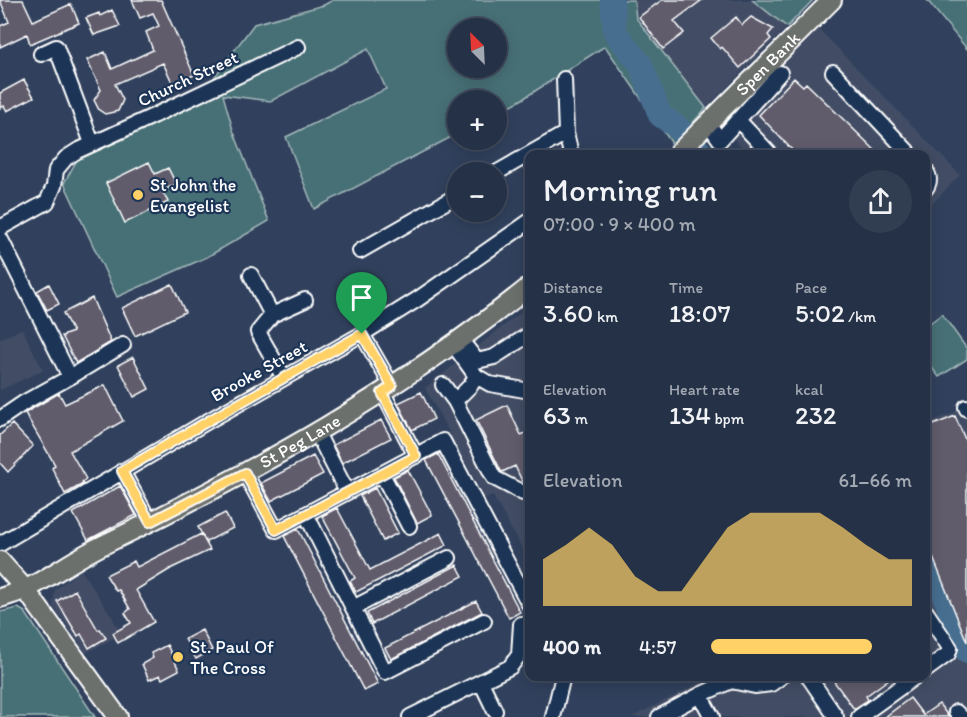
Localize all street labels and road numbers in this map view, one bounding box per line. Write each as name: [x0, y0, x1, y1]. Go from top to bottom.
street label: Spen Bank: [731, 27, 805, 100]
street label: Church Street: [134, 46, 242, 112]
street label: Brooke Street: [207, 335, 311, 407]
street label: St Peg Lane: [256, 409, 345, 473]

